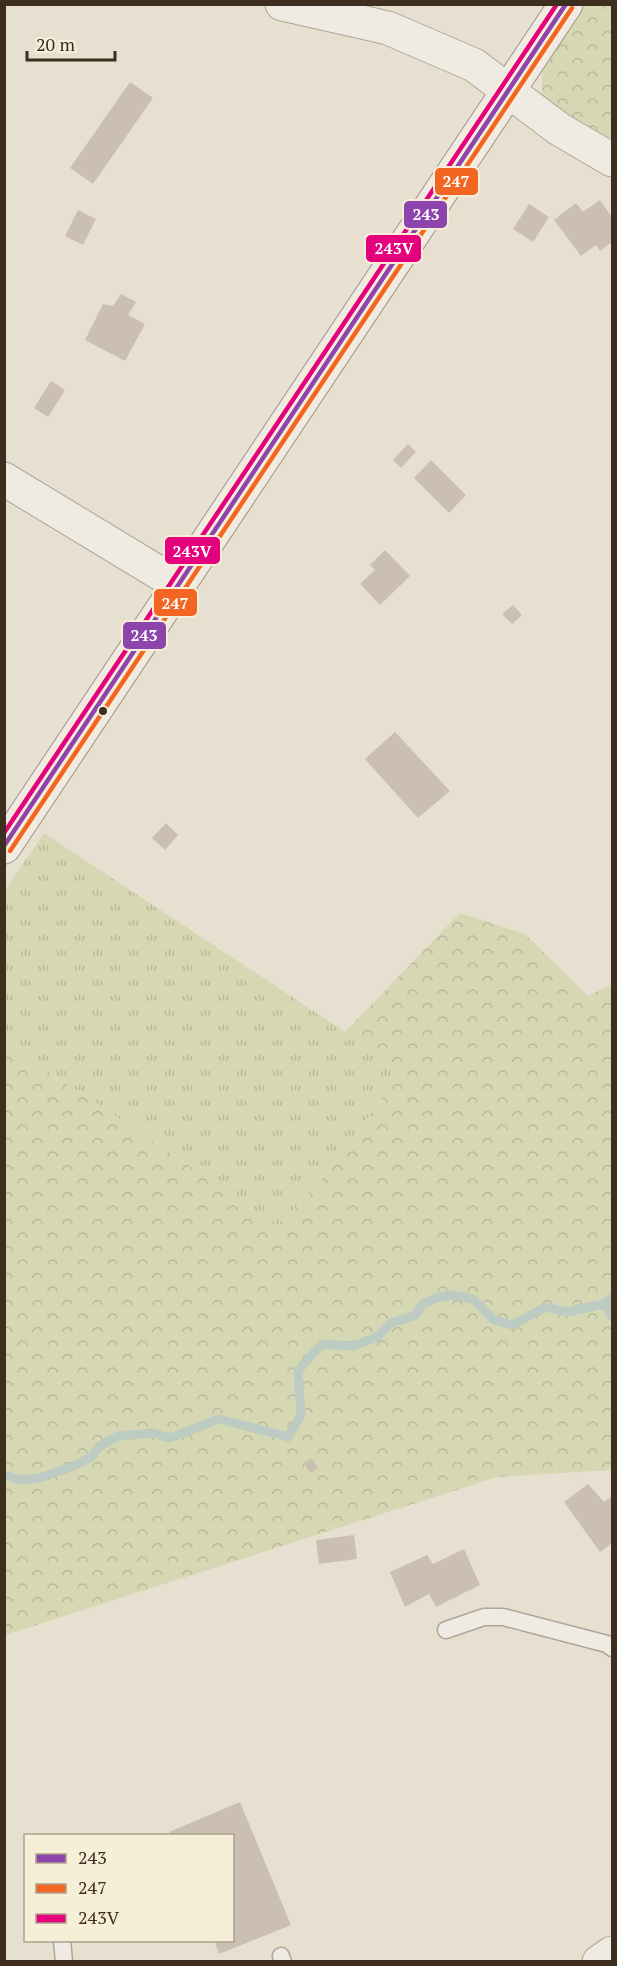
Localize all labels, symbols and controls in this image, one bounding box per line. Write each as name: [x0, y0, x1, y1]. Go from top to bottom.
scale bar: [27, 24, 116, 62]
text: 20 m: [36, 32, 76, 56]
line badge: 247: [434, 167, 479, 196]
text: 247: [442, 170, 470, 192]
line badge: 243: [403, 200, 448, 229]
text: 243: [412, 203, 440, 225]
line badge: 243V: [365, 234, 422, 263]
text: 243V: [375, 237, 414, 259]
line badge: 243V: [164, 536, 221, 565]
text: 243V: [173, 540, 212, 562]
line badge: 247: [153, 588, 198, 617]
text: 247: [161, 592, 189, 614]
line badge: 243: [122, 621, 167, 650]
text: 243: [130, 624, 158, 646]
unlabelled marker: [97, 705, 109, 717]
legend: [24, 1834, 234, 1942]
text: 243: [78, 1845, 107, 1869]
text: 247: [78, 1875, 107, 1899]
text: 243V: [78, 1905, 120, 1929]

